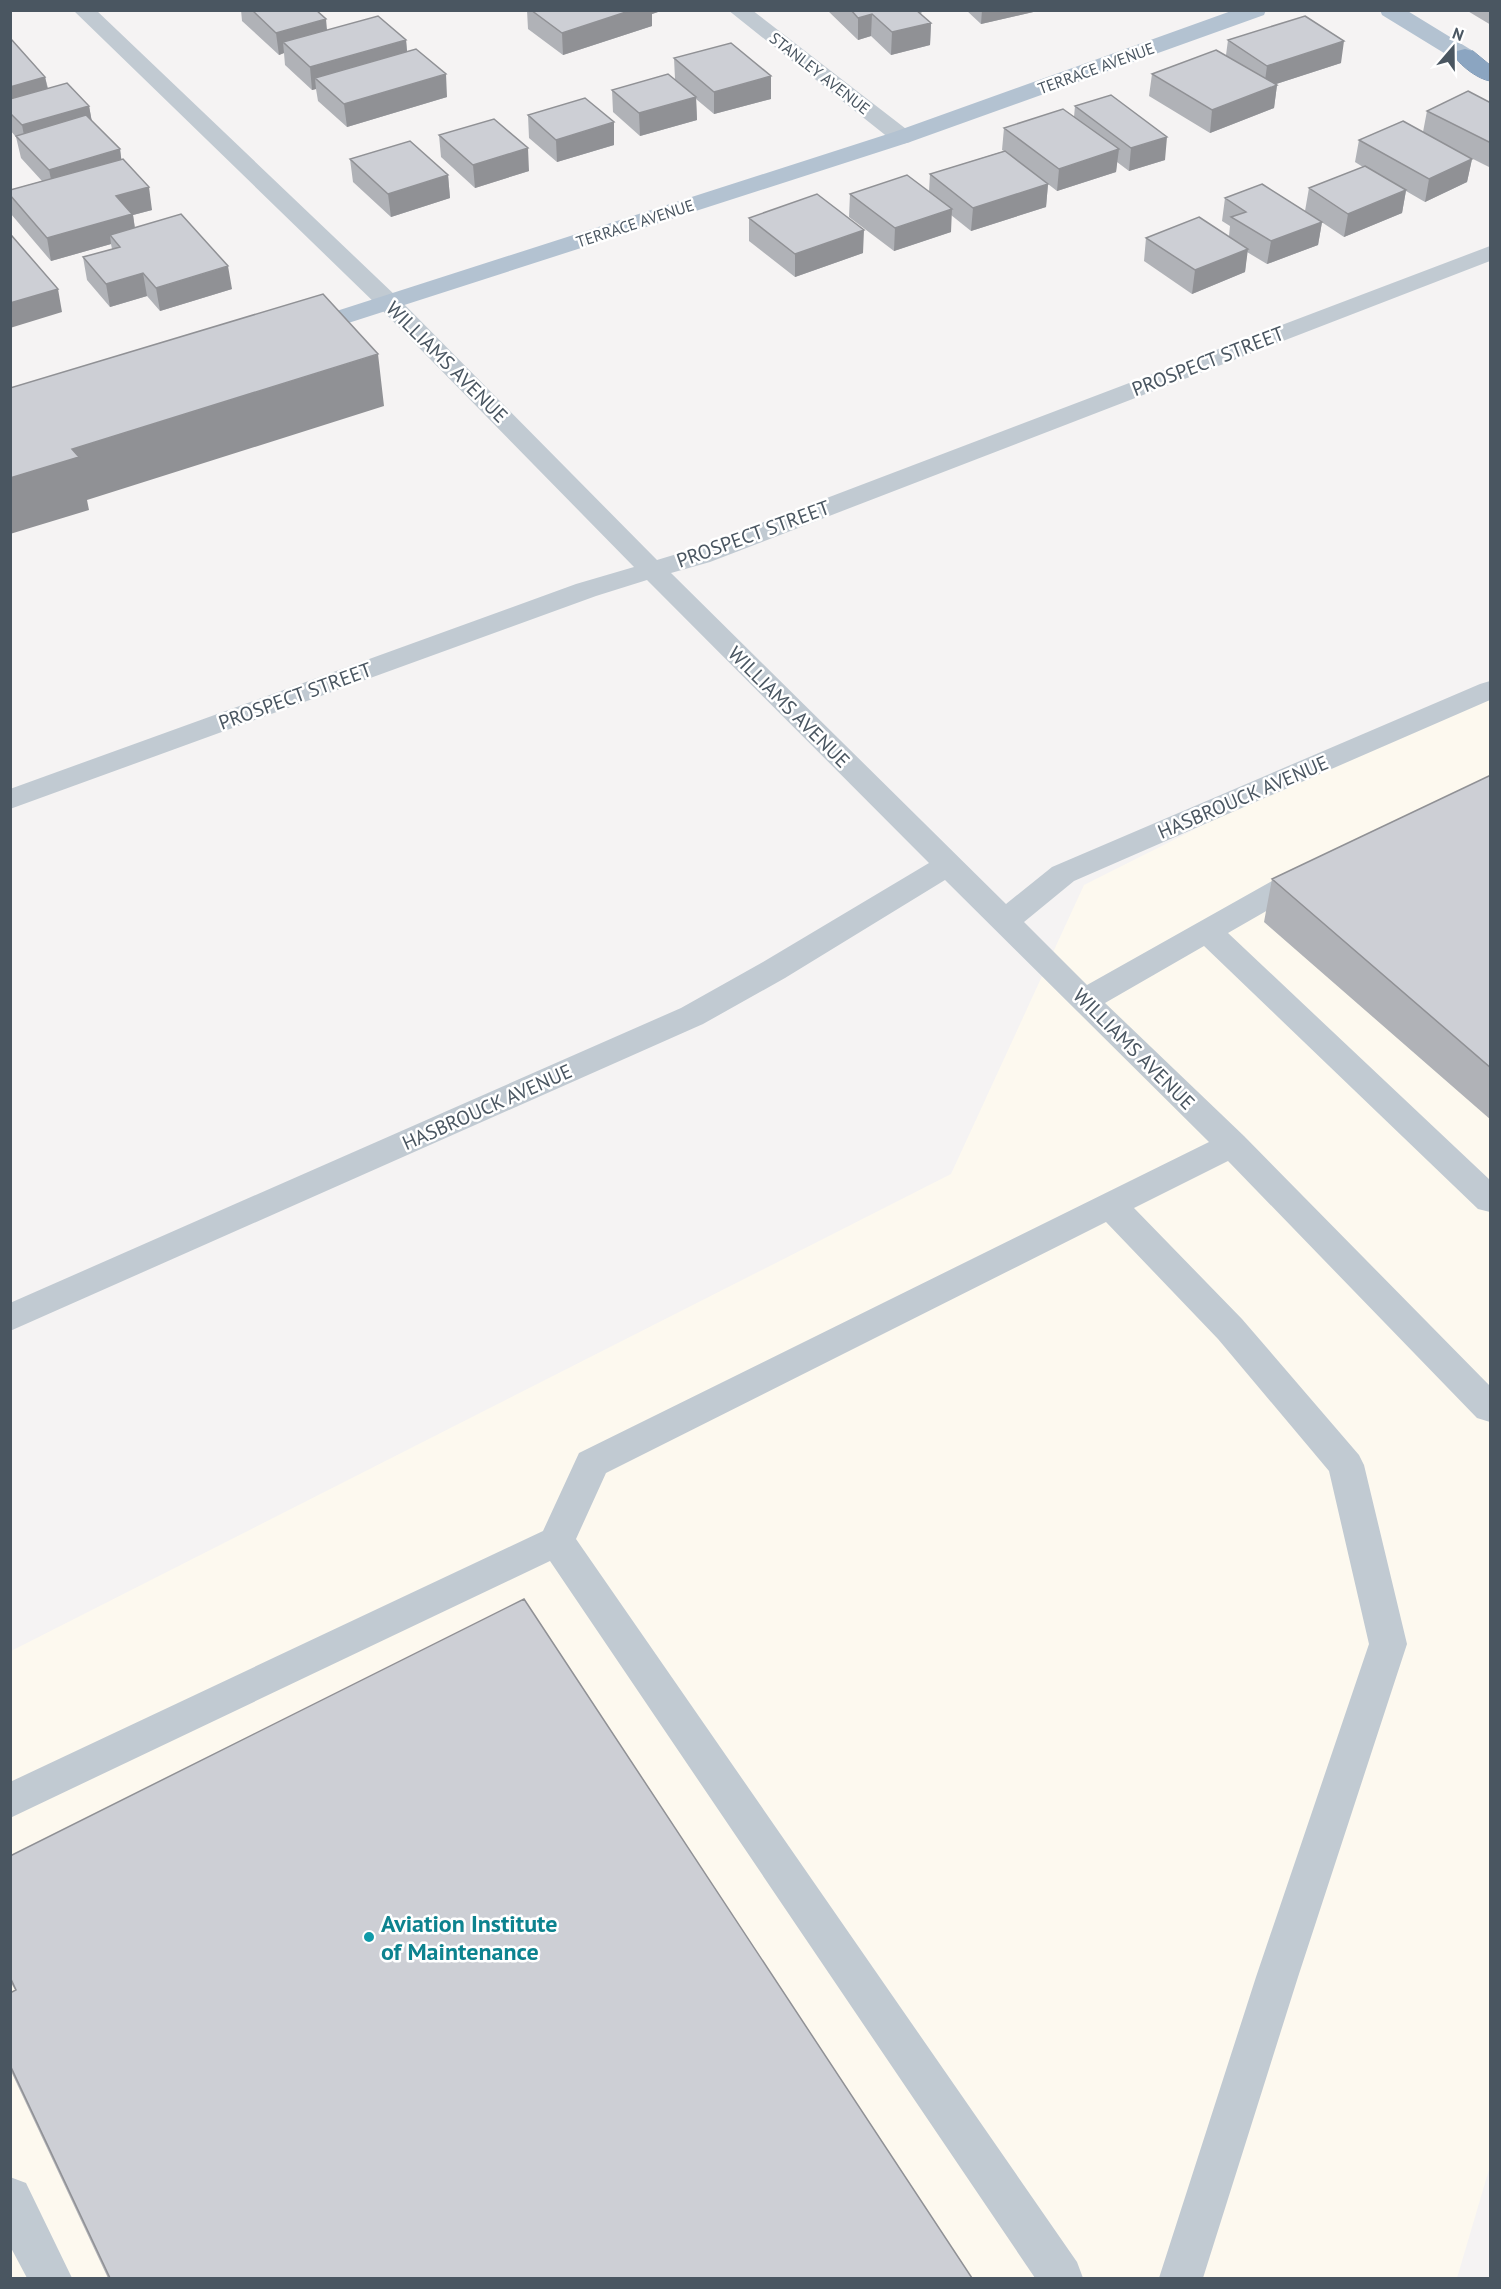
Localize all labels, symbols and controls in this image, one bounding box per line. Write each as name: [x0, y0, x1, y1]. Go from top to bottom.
north arrow: [1423, 18, 1483, 78]
text: N: [1450, 23, 1466, 45]
street label: STANLEY AVENUE: [766, 28, 874, 118]
street label: TERRACE AVENUE: [1035, 38, 1157, 98]
street label: TERRACE AVENUE: [574, 195, 696, 251]
street label: WILLIAMS AVENUE: [381, 296, 513, 428]
street label: PROSPECT STREET: [1128, 320, 1288, 402]
street label: PROSPECT STREET: [673, 494, 833, 574]
street label: WILLIAMS AVENUE: [723, 641, 855, 773]
street label: PROSPECT STREET: [215, 656, 375, 736]
street label: HASBROUCK AVENUE: [1154, 749, 1332, 845]
street label: WILLIAMS AVENUE: [1068, 983, 1200, 1115]
street label: HASBROUCK AVENUE: [398, 1058, 576, 1156]
place label: Aviation Institute of Maintenance: [381, 1908, 558, 1967]
marker: Aviation Institute of Maintenance: [362, 1930, 376, 1944]

